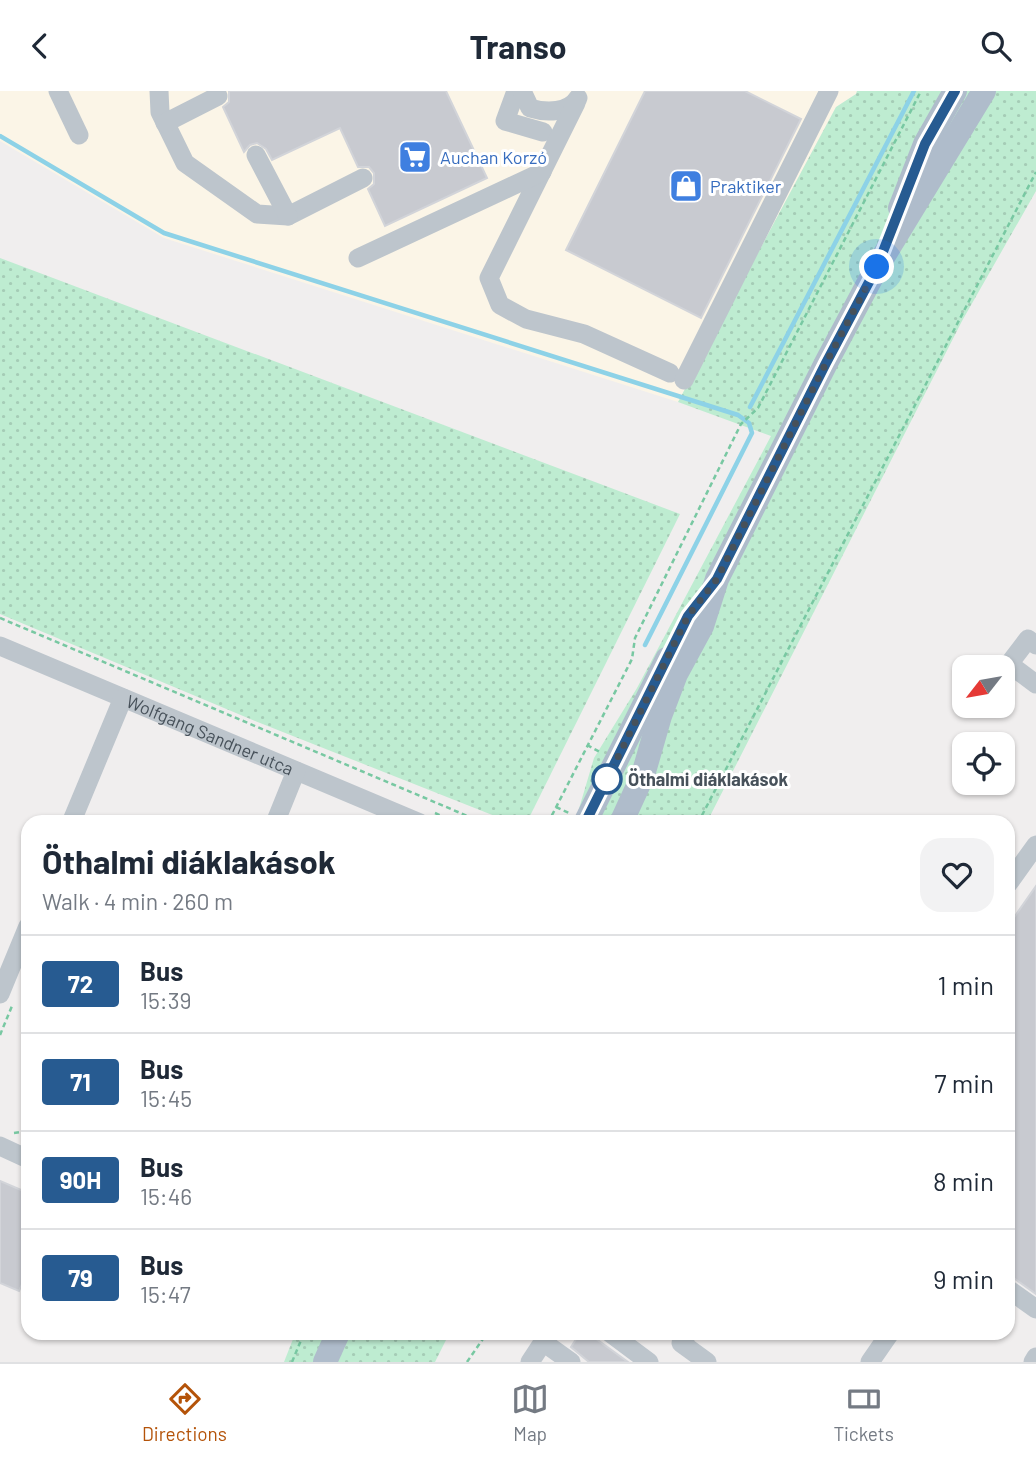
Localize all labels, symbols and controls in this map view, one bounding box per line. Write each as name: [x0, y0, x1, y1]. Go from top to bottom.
icon: back: [21, 27, 59, 65]
text: Transo: [469, 27, 567, 65]
icon: search: [977, 27, 1015, 65]
supermarket icon: Auchan Korzó: [396, 138, 434, 176]
place label: Auchan Korzó: [440, 146, 547, 168]
shop icon: Praktiker: [667, 167, 705, 205]
place label: Praktiker: [710, 175, 782, 197]
your location: [859, 249, 894, 284]
north arrow: [952, 655, 1015, 717]
map controls: [952, 655, 1015, 795]
street label: Wolfgang Sandner utca: [123, 690, 297, 779]
button: locate: [952, 732, 1015, 795]
marker: Öthalmi diáklakások: [592, 764, 622, 794]
place label: Öthalmi diáklakások: [628, 768, 788, 790]
button: heart: [920, 838, 994, 912]
text: Öthalmi diáklakások: [42, 841, 336, 881]
text: Walk · 4 min · 260 m: [42, 887, 233, 915]
text: Bus: [140, 955, 183, 986]
text: 72: [68, 969, 93, 998]
text: 1 min: [938, 969, 994, 1000]
text: 15:39: [140, 986, 192, 1014]
text: Bus: [140, 1053, 183, 1084]
text: 71: [70, 1067, 91, 1096]
text: 7 min: [934, 1067, 994, 1098]
text: 15:45: [140, 1084, 192, 1112]
text: Bus: [140, 1151, 183, 1182]
text: 90H: [60, 1165, 101, 1194]
text: 8 min: [933, 1165, 994, 1196]
text: 15:46: [140, 1182, 192, 1210]
text: Bus: [140, 1249, 183, 1280]
text: 79: [68, 1263, 93, 1292]
text: 9 min: [933, 1263, 994, 1294]
text: 15:47: [140, 1280, 191, 1308]
tab: Directions: [142, 1380, 227, 1445]
tab: Map: [511, 1380, 549, 1445]
tab: Tickets: [833, 1380, 894, 1445]

